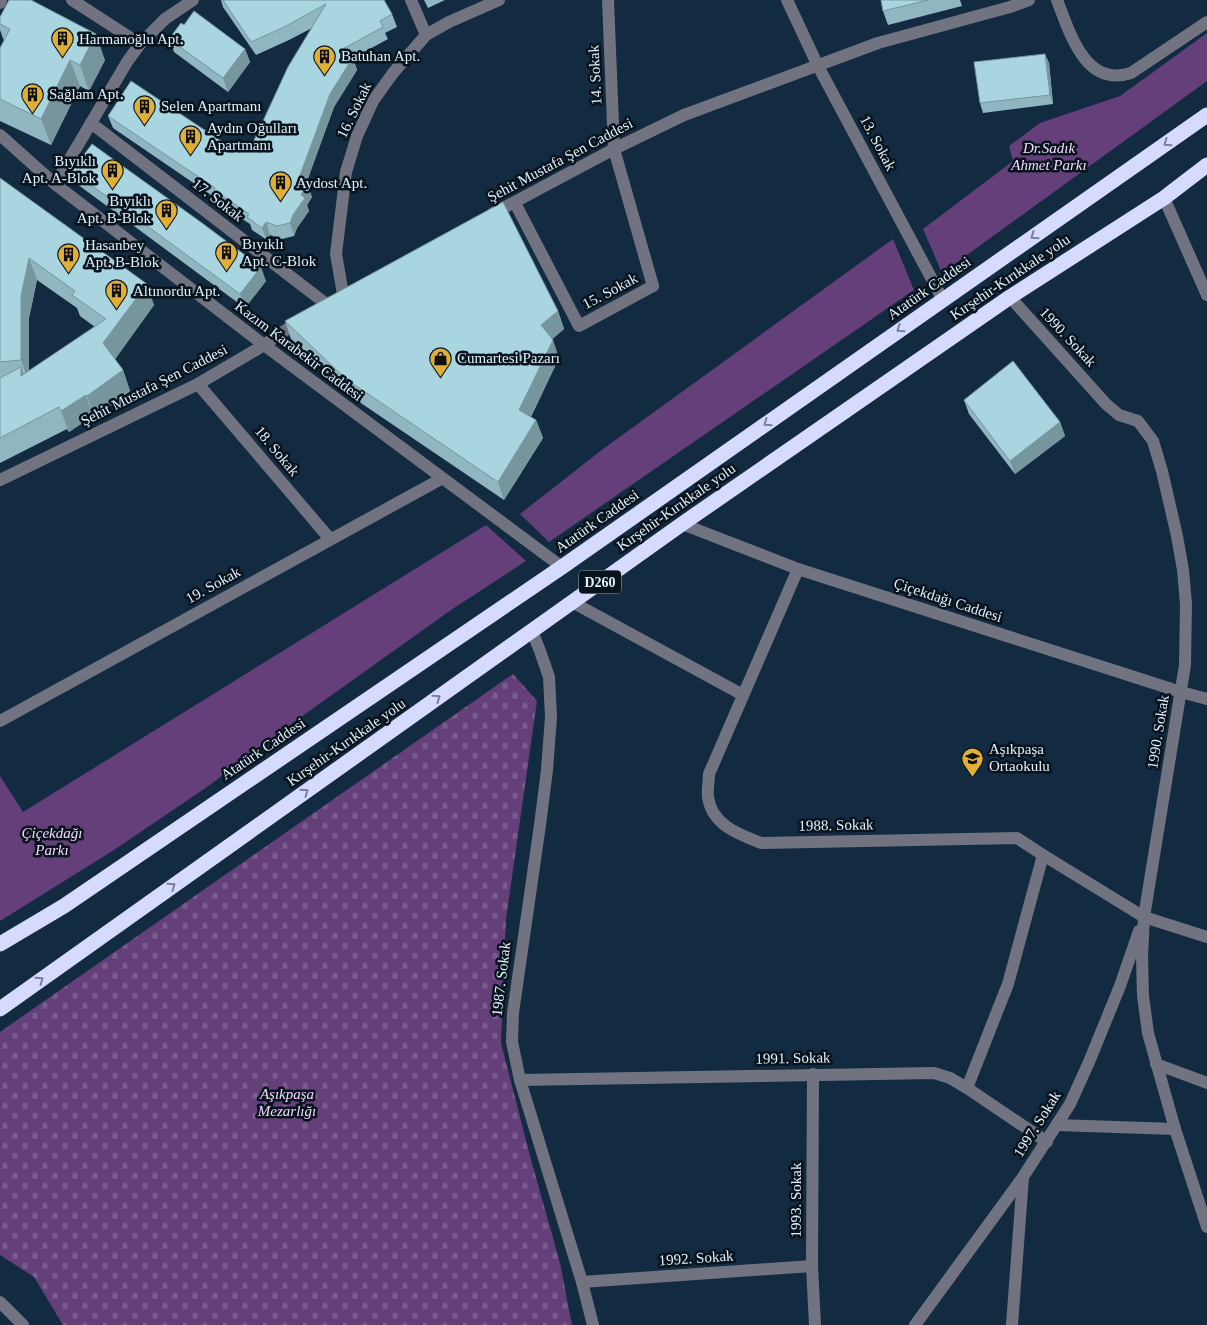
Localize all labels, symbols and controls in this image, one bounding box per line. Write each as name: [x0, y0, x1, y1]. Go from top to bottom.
building icon: Harmanoğlu Apt.: [51, 27, 75, 58]
place label: Harmanoğlu Apt.: [79, 31, 183, 47]
building icon: Batuhan Apt.: [313, 44, 337, 75]
street label: 14. Sokak: [585, 44, 605, 105]
place label: Batuhan Apt.: [341, 48, 420, 64]
street label: 16. Sokak: [334, 79, 375, 140]
building icon: Sağlam Apt.: [21, 82, 45, 113]
place label: Sağlam Apt.: [49, 86, 123, 102]
building icon: Selen Apartmanı: [133, 94, 157, 125]
place label: Selen Apartmanı: [161, 98, 261, 114]
street label: 13. Sokak: [857, 113, 899, 174]
street label: Şehit Mustafa Şen Caddesi: [485, 115, 635, 205]
place label: Aydın Oğulları Apartmanı: [207, 120, 297, 153]
building icon: Aydın Oğulları Apartmanı: [179, 125, 203, 156]
one-way arrow: [1163, 137, 1173, 146]
park label: Dr.Sadık Ahmet Parkı: [1010, 140, 1087, 173]
place label: Bıyıklı Apt. A-Blok: [22, 153, 96, 186]
building icon: Bıyıklı Apt. A-Blok: [100, 158, 124, 189]
building icon: Aydost Apt.: [268, 171, 292, 202]
street label: 17. Sokak: [189, 175, 247, 225]
place label: Aydost Apt.: [296, 175, 367, 191]
place label: Bıyıklı Apt. B-Blok: [77, 193, 151, 226]
building icon: Bıyıklı Apt. B-Blok: [155, 198, 179, 229]
one-way arrow: [1030, 230, 1039, 239]
street label: Kırşehir-Kırıkkale yolu: [947, 231, 1073, 323]
place label: Bıyıklı Apt. C-Blok: [242, 236, 317, 269]
place label: Hasanbey Apt. B-Blok: [85, 237, 160, 270]
building icon: Bıyıklı Apt. C-Blok: [214, 241, 238, 272]
building icon: Hasanbey Apt. B-Blok: [57, 242, 81, 273]
street label: Atatürk Caddesi: [884, 253, 974, 323]
street label: 15. Sokak: [580, 270, 641, 312]
building icon: Altınordu Apt.: [105, 279, 129, 310]
place label: Altınordu Apt.: [133, 283, 221, 299]
street label: Kazım Karabekir Caddesi: [232, 298, 366, 404]
street label: 1990. Sokak: [1037, 304, 1100, 370]
one-way arrow: [897, 323, 906, 332]
street label: Şehit Mustafa Şen Caddesi: [78, 341, 230, 429]
shop icon: Cumartesi Pazarı: [429, 346, 453, 377]
place label: Cumartesi Pazarı: [457, 350, 560, 366]
one-way arrow: [764, 417, 773, 426]
street label: 18. Sokak: [252, 423, 303, 480]
street label: Kırşehir-Kırıkkale yolu: [614, 460, 739, 554]
street label: Atatürk Caddesi: [552, 486, 642, 556]
street label: 19. Sokak: [183, 563, 244, 607]
road number: D260: [579, 570, 621, 594]
street label: Çiçekdağı Caddesi: [892, 575, 1004, 625]
street label: 1990. Sokak: [1144, 693, 1172, 770]
street label: Kırşehir-Kırıkkale yolu: [284, 695, 409, 789]
one-way arrow: [431, 695, 441, 704]
street label: Atatürk Caddesi: [218, 715, 308, 783]
place label: Aşıkpaşa Ortaokulu: [989, 741, 1050, 774]
school or university icon: Aşıkpaşa Ortaokulu: [961, 746, 985, 777]
one-way arrow: [299, 789, 309, 798]
street label: 1988. Sokak: [798, 816, 874, 834]
park label: Çiçekdağı Parkı: [22, 825, 82, 858]
one-way arrow: [166, 883, 176, 892]
street label: 1987. Sokak: [488, 940, 514, 1017]
one-way arrow: [34, 978, 43, 986]
street label: 1991. Sokak: [755, 1049, 831, 1067]
park label: Aşıkpaşa Mezarlığı: [257, 1086, 316, 1119]
street label: 1997. Sokak: [1010, 1088, 1064, 1160]
street label: 1993. Sokak: [788, 1162, 804, 1238]
street label: 1992. Sokak: [658, 1247, 734, 1269]

